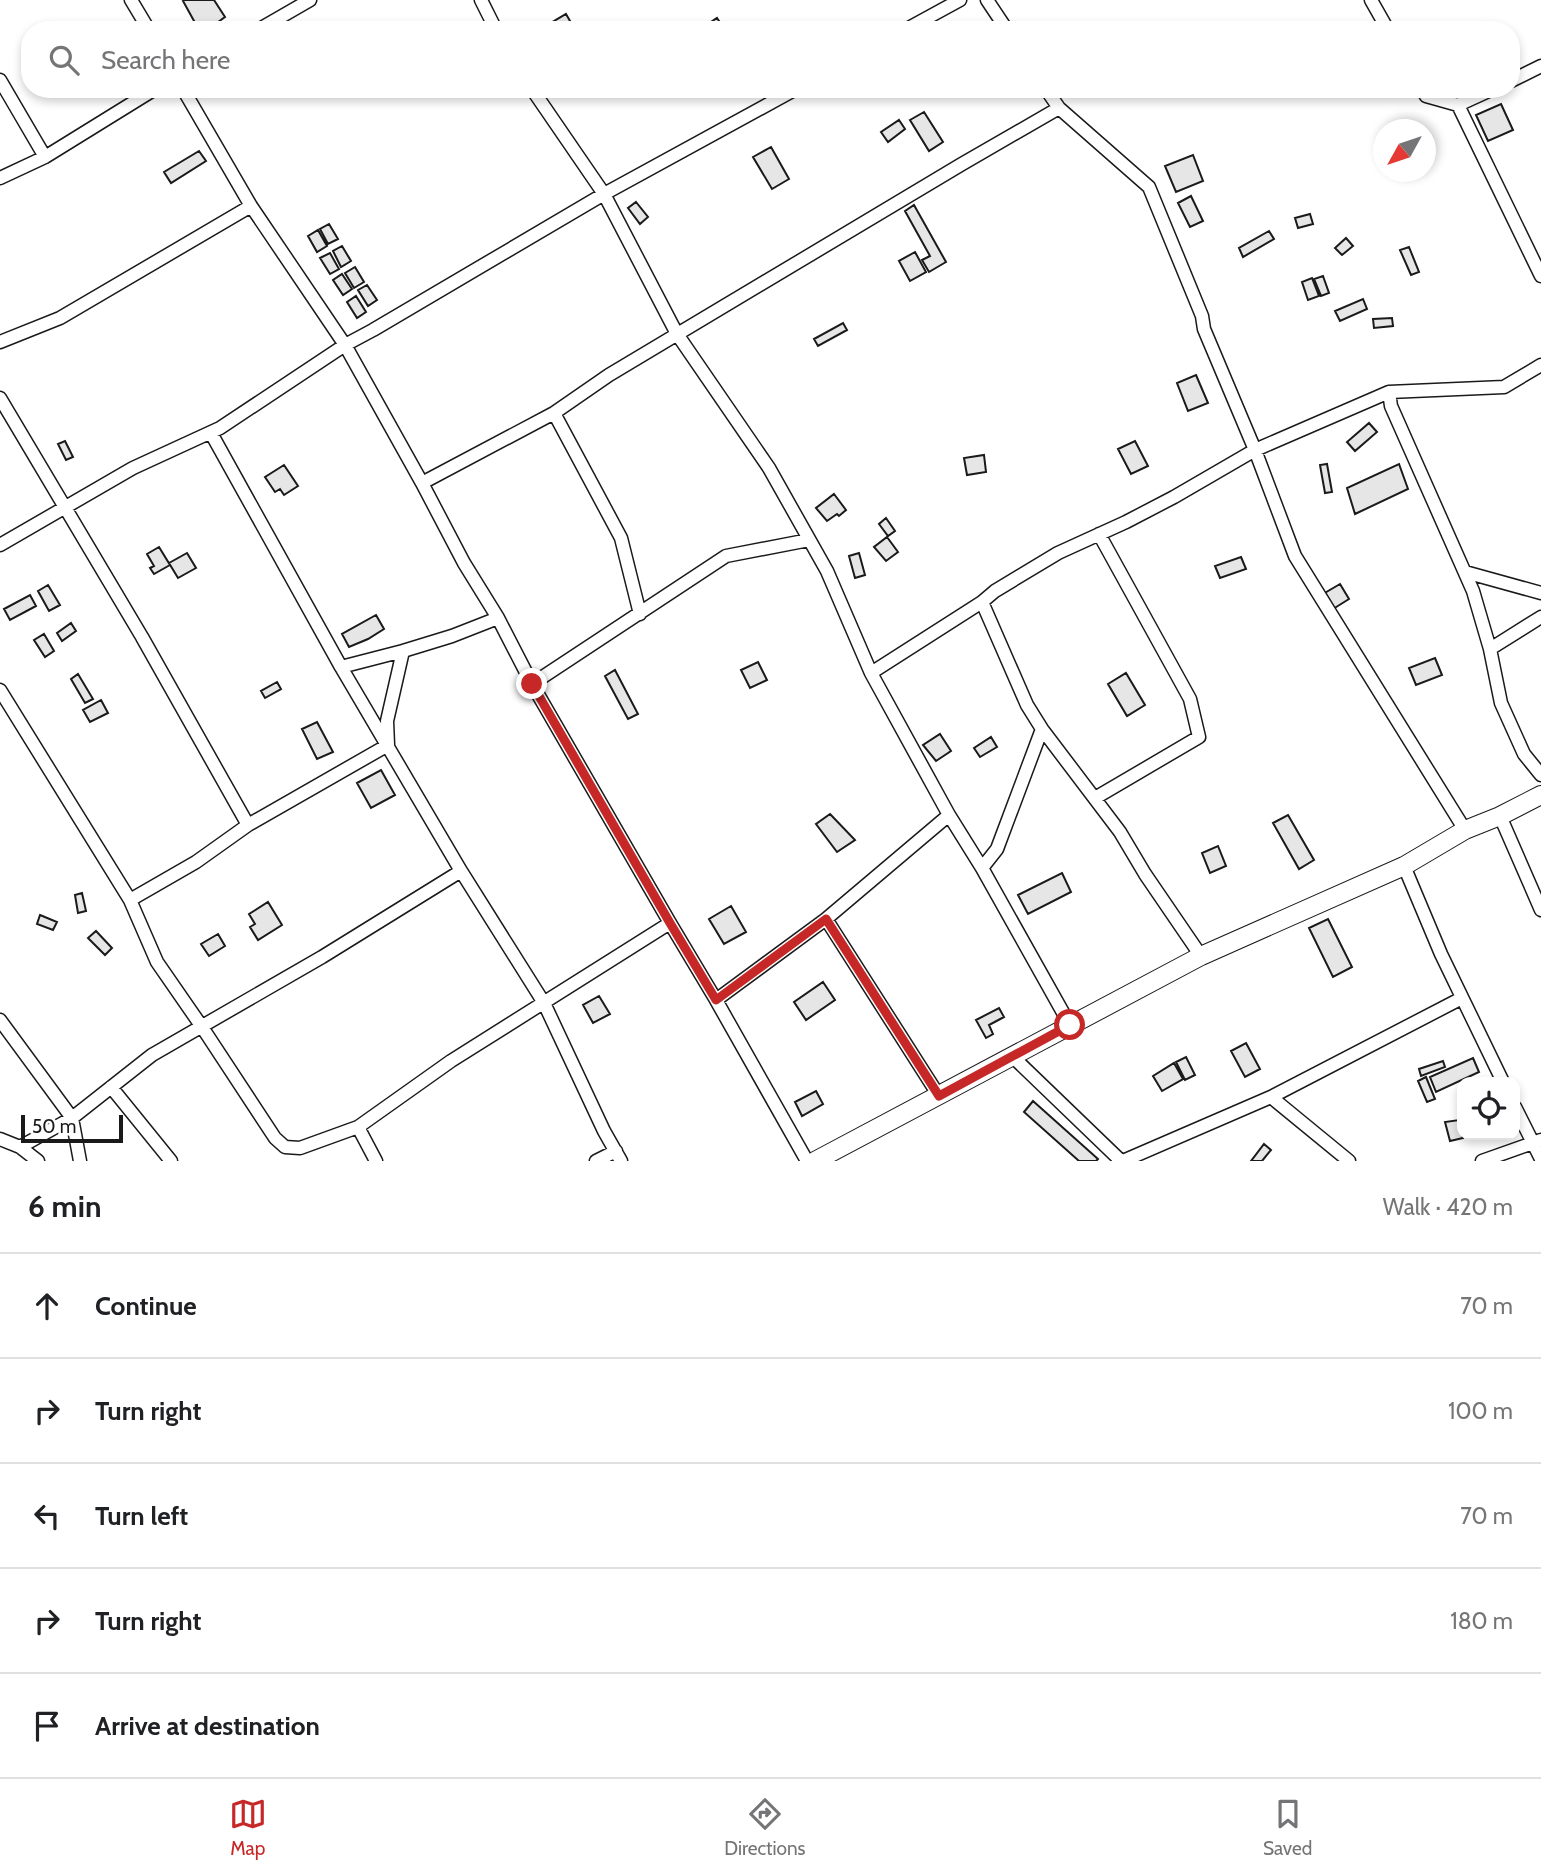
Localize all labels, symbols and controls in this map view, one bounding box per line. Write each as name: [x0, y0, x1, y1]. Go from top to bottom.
search box: [21, 21, 1520, 98]
icon: search: [45, 41, 83, 79]
text: Search here: [101, 44, 230, 76]
north arrow: [1373, 119, 1436, 182]
route end: [516, 668, 547, 699]
route start: [1054, 1009, 1085, 1040]
map controls: [1457, 1077, 1520, 1140]
button: locate: [1457, 1077, 1520, 1140]
scale bar: [21, 1112, 122, 1144]
text: 50 m: [32, 1115, 76, 1138]
text: 6 min: [28, 1188, 101, 1225]
text: Walk · 420 m: [1383, 1193, 1513, 1221]
icon: ahead: [28, 1287, 66, 1325]
text: Continue: [95, 1290, 197, 1322]
text: 70 m: [1460, 1292, 1513, 1320]
icon: right: [28, 1392, 66, 1430]
text: Turn right: [95, 1395, 201, 1427]
text: 100 m: [1448, 1397, 1513, 1425]
icon: left: [28, 1497, 66, 1535]
text: Turn left: [95, 1500, 188, 1532]
text: 70 m: [1460, 1502, 1513, 1530]
icon: right: [28, 1602, 66, 1640]
text: Turn right: [95, 1605, 201, 1637]
text: 180 m: [1450, 1607, 1513, 1635]
icon: arrive: [28, 1707, 66, 1745]
text: Arrive at destination: [95, 1710, 320, 1742]
tab: Map: [229, 1795, 267, 1860]
tab: Directions: [724, 1795, 805, 1860]
tab: Saved: [1263, 1795, 1312, 1860]

